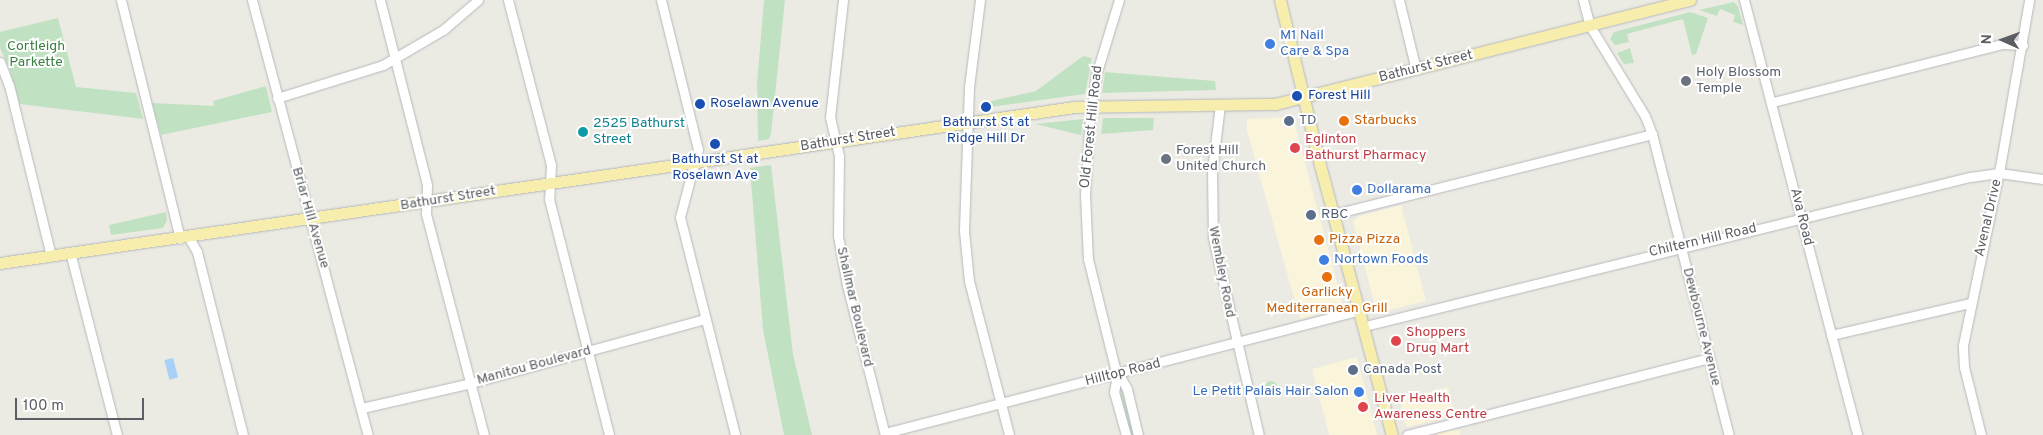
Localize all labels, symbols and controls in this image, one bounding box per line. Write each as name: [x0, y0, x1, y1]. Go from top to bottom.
north arrow: [1978, 15, 2028, 65]
place label: M1 Nail Care & Spa: [1280, 28, 1349, 60]
text: N: [1979, 34, 1996, 45]
marker: M1 Nail Care & Spa: [1264, 38, 1276, 50]
park label: Cortleigh Parkette: [7, 39, 65, 72]
street label: Bathurst Street: [1377, 47, 1475, 87]
street label: Old Forest Hill Road: [1077, 65, 1107, 189]
place label: Holy Blossom Temple: [1696, 65, 1781, 98]
marker: Holy Blossom Temple: [1680, 75, 1692, 87]
place label: Forest Hill: [1308, 88, 1371, 104]
marker: Forest Hill: [1290, 89, 1304, 103]
place label: Roselawn Avenue: [710, 96, 819, 112]
marker: Roselawn Avenue: [694, 98, 706, 110]
marker: Bathurst St at Ridge Hill Dr: [980, 101, 992, 113]
place label: TD: [1299, 113, 1317, 129]
place label: Starbucks: [1354, 113, 1417, 129]
place label: Bathurst St at Ridge Hill Dr: [943, 115, 1029, 148]
marker: TD: [1283, 115, 1295, 127]
marker: Starbucks: [1338, 115, 1350, 127]
place label: 2525 Bathurst Street: [593, 116, 685, 148]
street label: Bathurst Street: [799, 124, 897, 156]
marker: 2525 Bathurst Street: [577, 126, 589, 138]
place label: Eglinton Bathurst Pharmacy: [1305, 132, 1426, 164]
marker: Bathurst St at Roselawn Ave: [709, 138, 721, 150]
marker: Eglinton Bathurst Pharmacy: [1289, 142, 1301, 154]
place label: Forest Hill United Church: [1176, 143, 1266, 176]
place label: Bathurst St at Roselawn Ave: [672, 152, 758, 184]
marker: Forest Hill United Church: [1160, 153, 1172, 165]
street label: Briar Hill Avenue: [287, 165, 333, 271]
street label: Avenal Drive: [1972, 178, 2006, 258]
place label: Dollarama: [1367, 182, 1431, 198]
street label: Bathurst Street: [399, 183, 497, 215]
marker: Dollarama: [1351, 184, 1363, 196]
street label: Ava Road: [1786, 186, 1816, 248]
place label: RBC: [1321, 207, 1348, 223]
marker: RBC: [1305, 209, 1317, 221]
street label: Chiltern Hill Road: [1648, 220, 1758, 262]
street label: Wembley Road: [1204, 225, 1238, 319]
place label: Pizza Pizza: [1329, 232, 1400, 248]
marker: Pizza Pizza: [1313, 234, 1325, 246]
street label: Shallmar Boulevard: [832, 245, 876, 369]
place label: Nortown Foods: [1334, 252, 1429, 268]
marker: Nortown Foods: [1318, 254, 1330, 266]
street label: Dewbourne Avenue: [1678, 266, 1724, 388]
marker: Garlicky Mediterranean Grill: [1321, 271, 1333, 283]
place label: Garlicky Mediterranean Grill: [1266, 285, 1388, 318]
place label: Shoppers Drug Mart: [1406, 325, 1469, 358]
marker: Shoppers Drug Mart: [1390, 335, 1402, 347]
street label: Manitou Boulevard: [475, 343, 593, 389]
street label: Hilltop Road: [1084, 356, 1162, 390]
place label: Canada Post: [1363, 362, 1442, 378]
marker: Canada Post: [1347, 364, 1359, 376]
place label: Le Petit Palais Hair Salon: [1193, 384, 1349, 400]
marker: Le Petit Palais Hair Salon: [1353, 386, 1365, 398]
scale bar: [18, 388, 146, 420]
place label: Liver Health Awareness Centre: [1374, 391, 1487, 424]
text: 100 m: [23, 397, 64, 416]
marker: Liver Health Awareness Centre: [1356, 400, 1370, 414]

